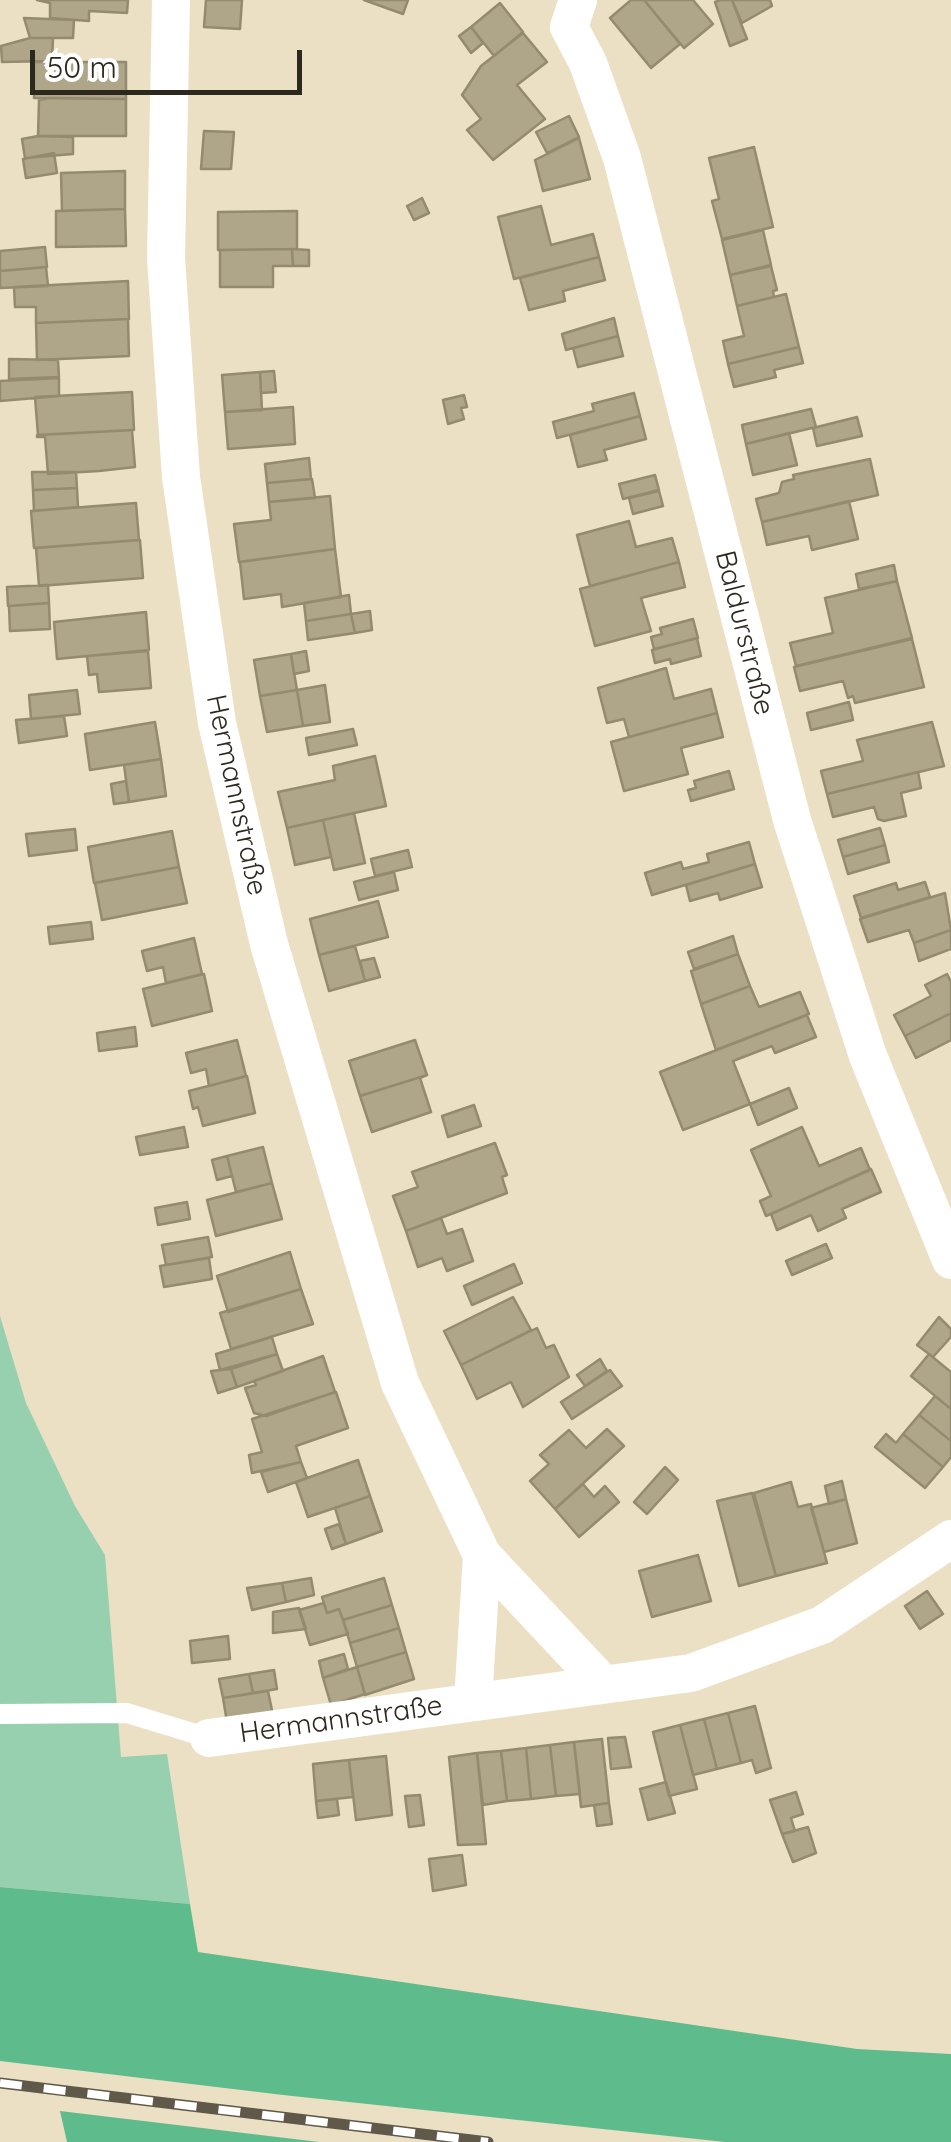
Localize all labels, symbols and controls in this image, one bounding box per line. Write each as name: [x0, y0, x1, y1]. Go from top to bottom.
scale bar: [35, 30, 308, 92]
text: 50 m: [47, 48, 117, 86]
street label: Baldurstraße: [707, 547, 781, 719]
street label: Hermannstraße: [198, 692, 274, 898]
street label: Hermannstraße: [237, 1689, 445, 1751]

